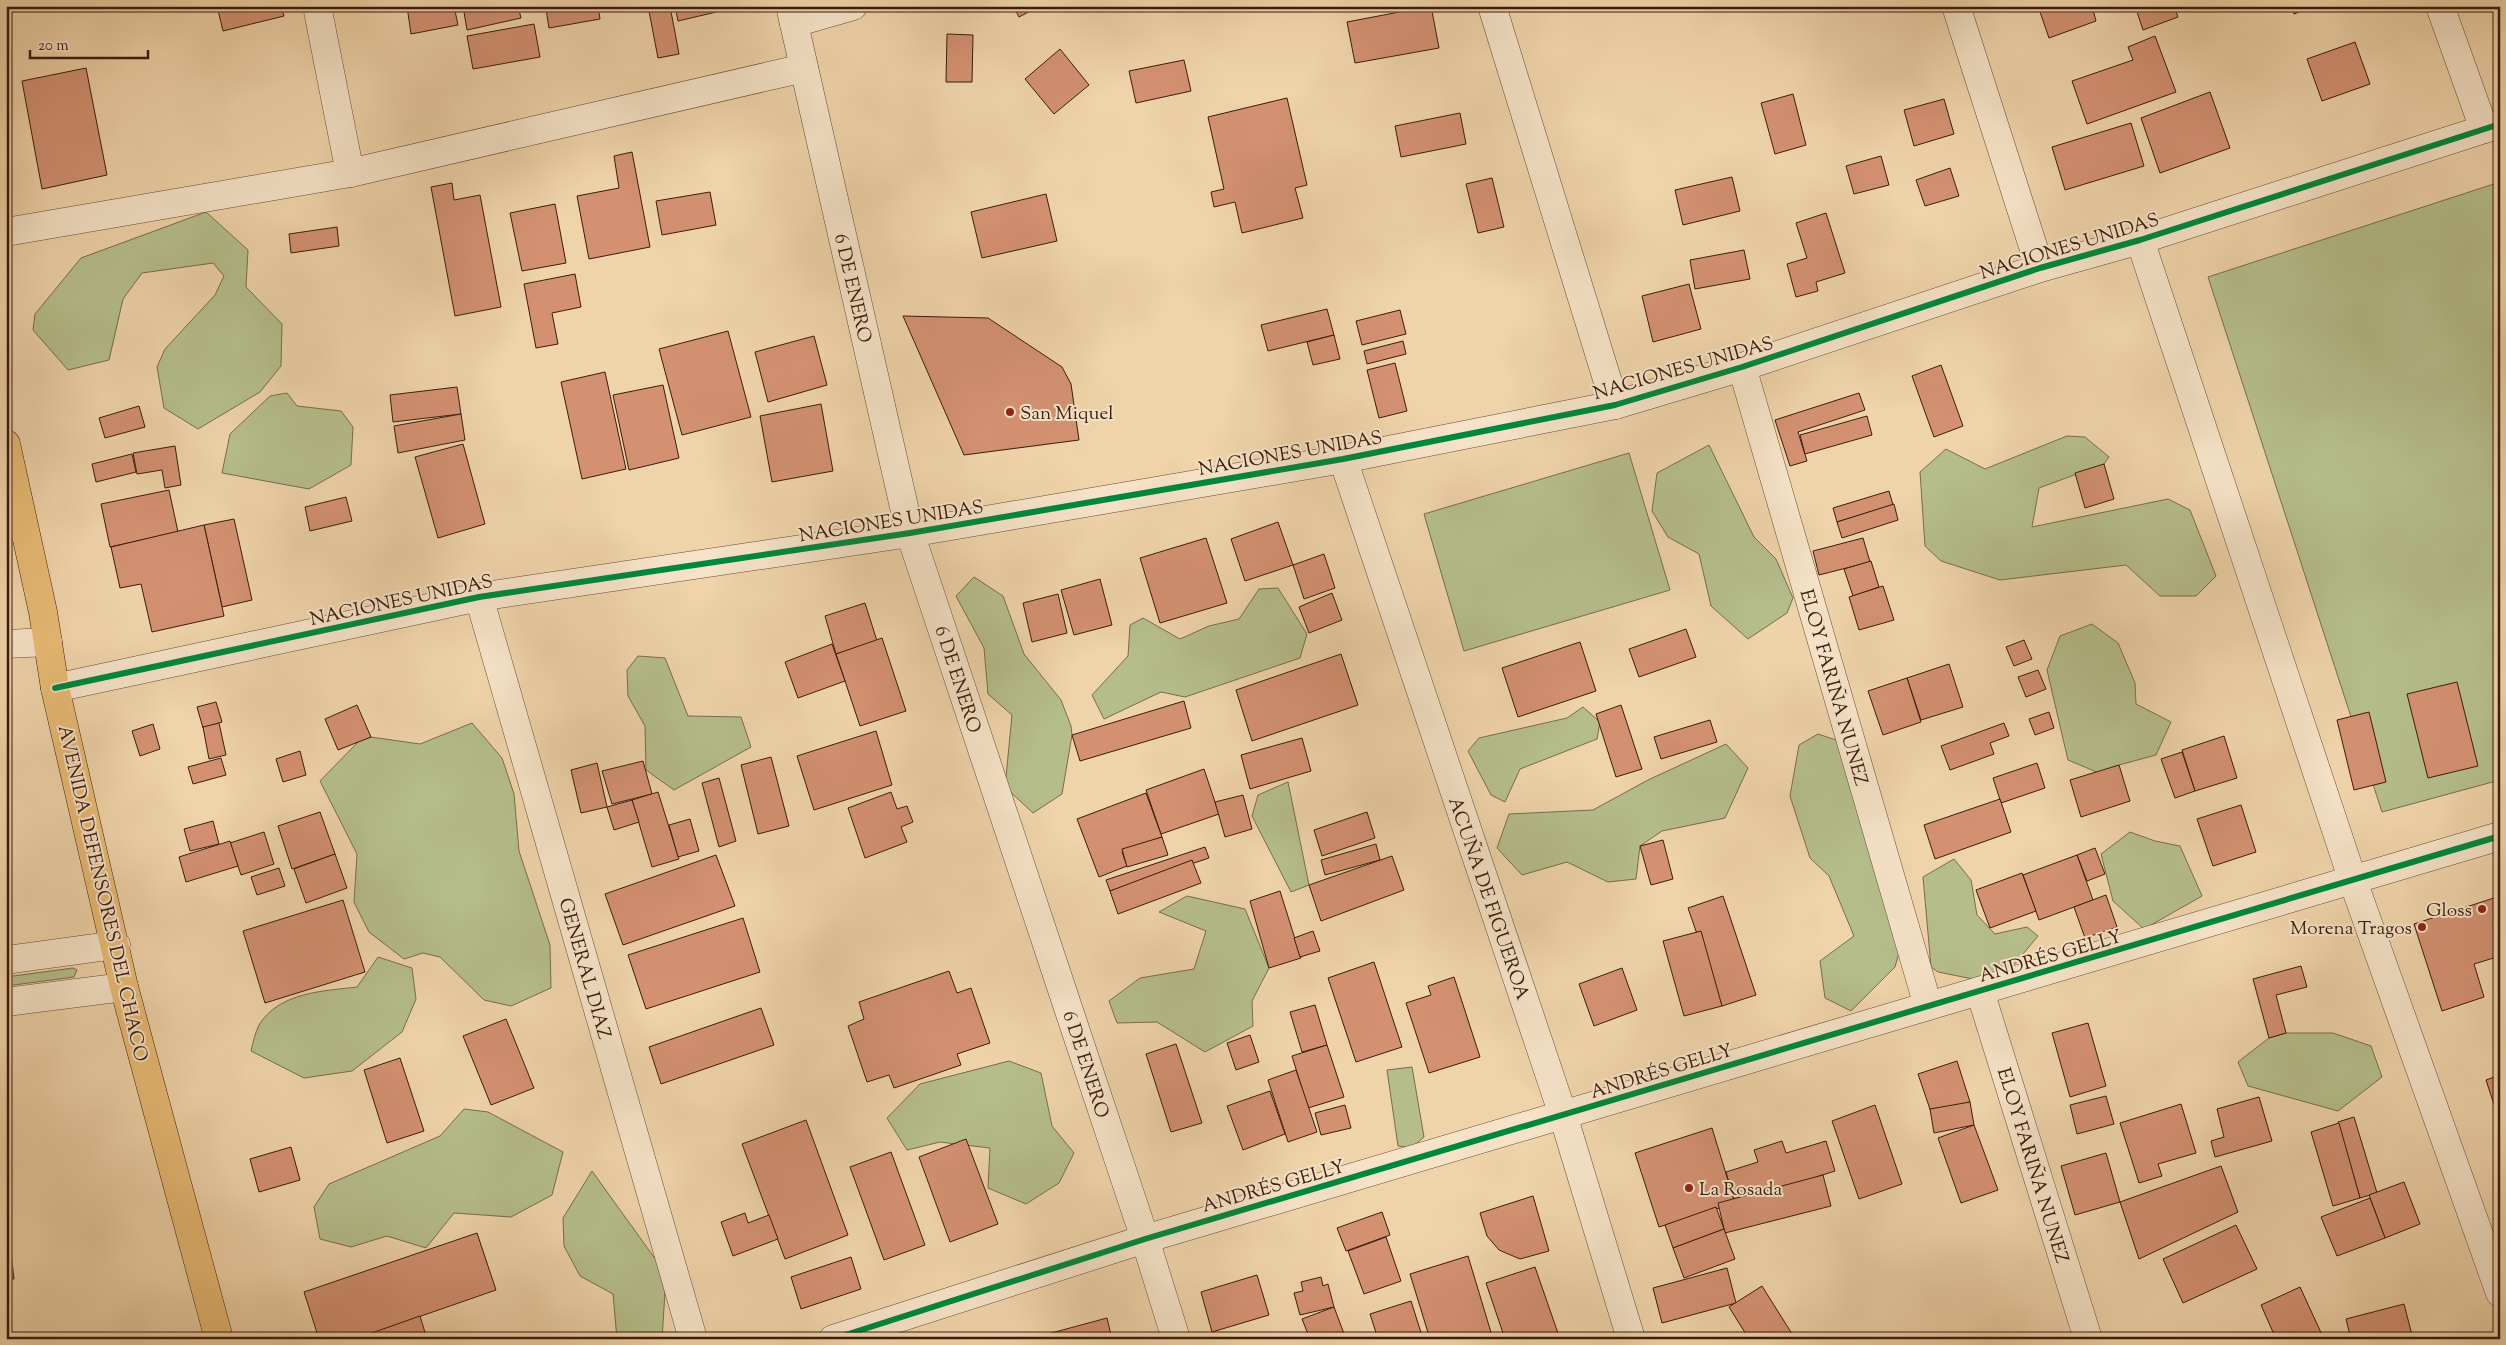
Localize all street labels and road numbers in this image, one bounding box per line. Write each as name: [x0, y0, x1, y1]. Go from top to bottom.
street label: NACIONES UNIDAS: [1977, 207, 2163, 288]
street label: 6 DE ENERO: [826, 231, 877, 346]
street label: NACIONES UNIDAS: [1590, 331, 1777, 408]
street label: NACIONES UNIDAS: [1196, 425, 1385, 484]
street label: NACIONES UNIDAS: [797, 495, 986, 550]
street label: NACIONES UNIDAS: [308, 569, 495, 634]
street label: ELOY FARIÑA NUNEZ: [1792, 586, 1874, 789]
street label: 6 DE ENERO: [927, 623, 987, 737]
street label: AVENIDA DEFENSORES DEL CHACO: [50, 723, 153, 1065]
street label: ACUÑA DE FIGUEROA: [1440, 794, 1535, 1005]
street label: GENERAL DIAZ: [551, 895, 617, 1043]
street label: ANDRÉS GELLY: [1976, 924, 2126, 991]
street label: 6 DE ENERO: [1055, 1008, 1115, 1122]
street label: ANDRÉS GELLY: [1587, 1038, 1737, 1107]
street label: ELOY FARIÑA NUNEZ: [1989, 1065, 2074, 1267]
street label: ANDRÉS GELLY: [1199, 1154, 1349, 1221]

